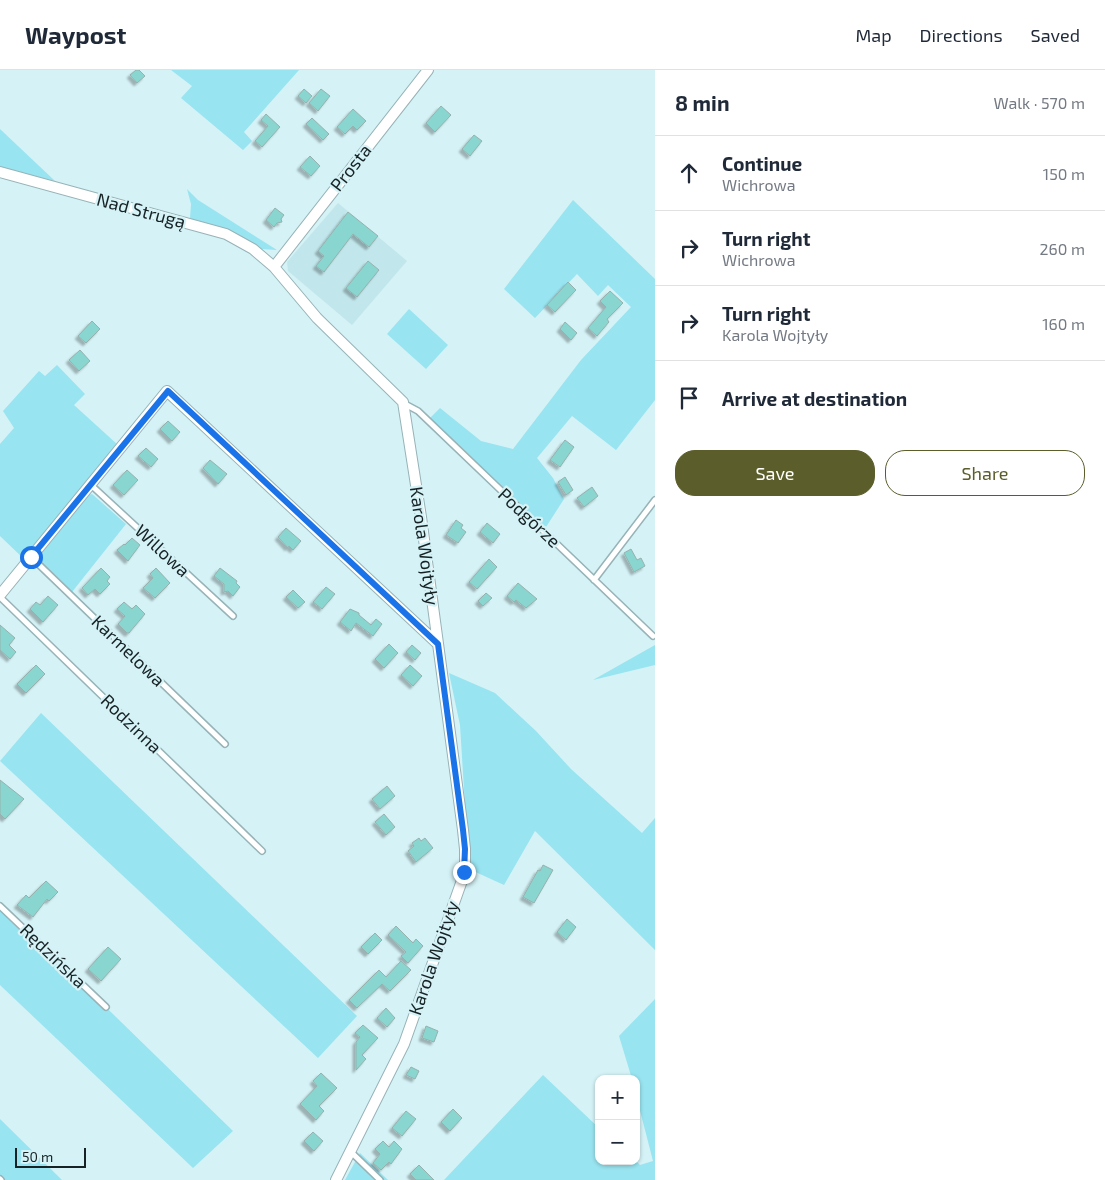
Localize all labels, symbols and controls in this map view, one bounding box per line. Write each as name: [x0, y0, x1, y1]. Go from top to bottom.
text: Waypost: [25, 20, 126, 49]
text: Map: [855, 24, 892, 46]
text: Directions: [920, 24, 1003, 46]
text: Saved: [1031, 24, 1080, 46]
text: 8 min: [675, 90, 730, 115]
text: Walk · 570 m: [994, 93, 1085, 112]
street label: Prosta: [325, 139, 375, 195]
text: Continue: [722, 152, 802, 175]
icon: ahead: [675, 159, 703, 187]
text: 150 m: [1043, 164, 1085, 183]
text: Wichrowa: [722, 175, 795, 194]
street label: Nad Strugą: [94, 188, 188, 232]
text: Turn right: [722, 227, 810, 250]
icon: right: [675, 234, 703, 262]
text: 260 m: [1040, 239, 1085, 258]
text: Wichrowa: [722, 250, 795, 269]
text: Turn right: [722, 302, 810, 325]
icon: right: [675, 309, 703, 337]
text: 160 m: [1042, 314, 1085, 333]
text: Karola Wojtyły: [722, 325, 828, 344]
icon: arrive: [675, 384, 703, 412]
text: Arrive at destination: [722, 387, 907, 410]
button: Save: [675, 450, 875, 496]
button: Share: [885, 450, 1085, 496]
street label: Podgórze: [494, 483, 565, 552]
street label: Karola Wojtyły: [406, 485, 444, 607]
street label: Willowa: [131, 519, 195, 581]
route start: [20, 546, 43, 569]
street label: Karmelowa: [87, 610, 170, 691]
street label: Rodzinna: [97, 689, 167, 758]
route end: [453, 861, 476, 884]
street label: Karola Wojtyły: [403, 897, 463, 1018]
street label: Rędzińska: [16, 918, 91, 992]
map controls: [595, 1075, 640, 1165]
button: +: [595, 1075, 640, 1120]
button: −: [595, 1120, 640, 1165]
scale bar: [15, 1145, 86, 1168]
text: 50 m: [22, 1148, 53, 1165]

